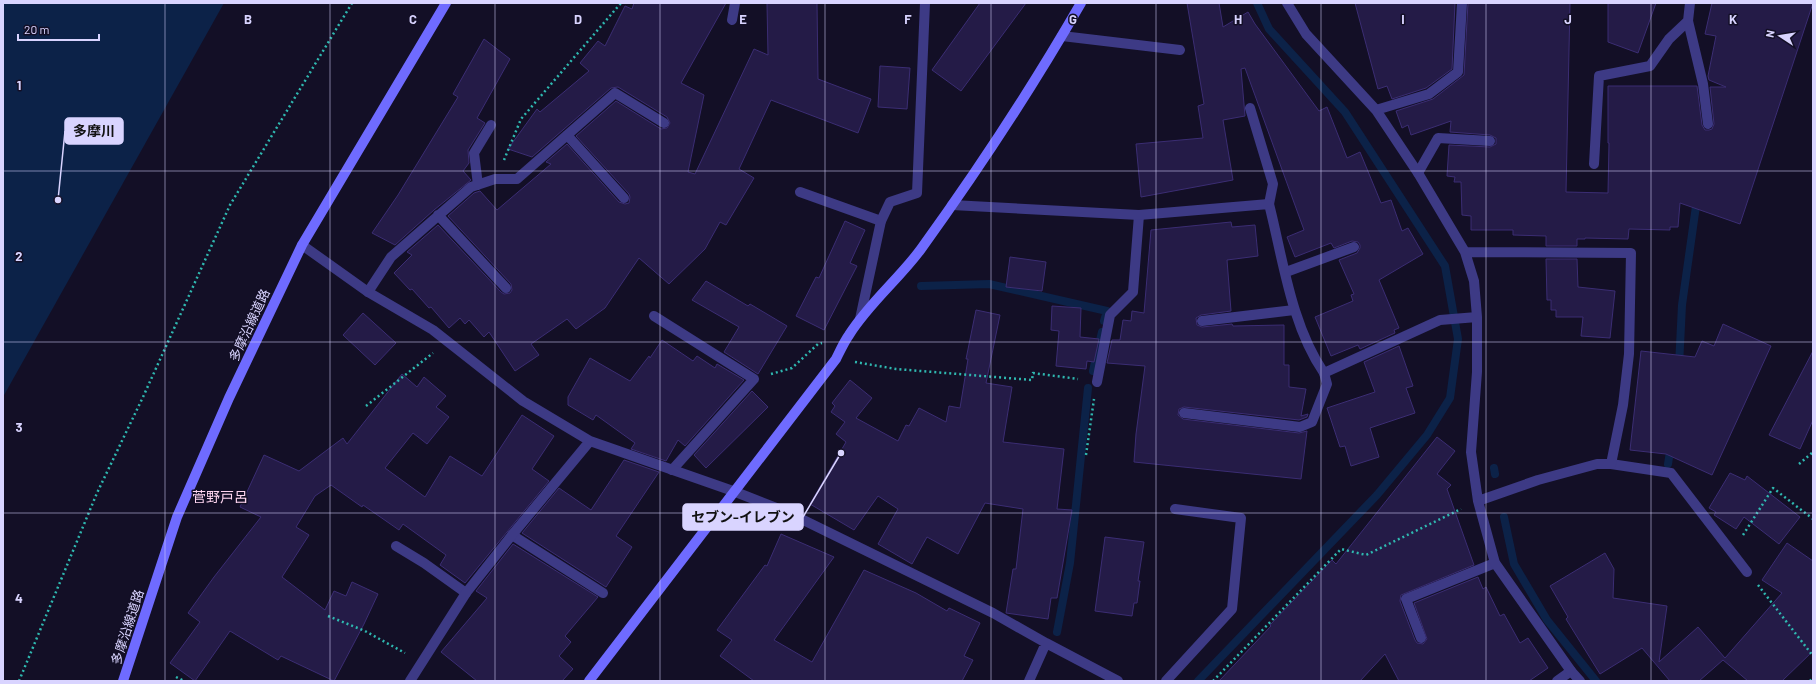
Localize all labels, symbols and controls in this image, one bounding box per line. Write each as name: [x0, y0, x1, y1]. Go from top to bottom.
text: B: [244, 11, 252, 27]
text: C: [409, 11, 417, 27]
text: D: [574, 11, 582, 27]
text: E: [739, 11, 747, 27]
text: F: [904, 11, 912, 27]
text: G: [1069, 11, 1077, 27]
text: H: [1234, 11, 1242, 27]
text: I: [1401, 11, 1405, 27]
text: J: [1564, 11, 1572, 27]
text: K: [1729, 11, 1737, 27]
scale bar: [18, 16, 99, 42]
north arrow: [1760, 16, 1800, 56]
text: 20 m: [24, 22, 50, 36]
text: N: [1763, 29, 1777, 39]
text: 1: [17, 77, 21, 93]
callout: 多摩川: [65, 118, 123, 144]
text: 多摩川: [73, 122, 115, 139]
text: 2: [15, 248, 23, 264]
street label: 多摩沿線道路: [225, 286, 273, 364]
text: 3: [15, 419, 23, 435]
district label: 菅野戸呂: [192, 488, 248, 505]
callout: セブン-イレブン: [683, 504, 803, 530]
text: セブン-イレブン: [691, 508, 795, 525]
street label: 多摩沿線道路: [107, 587, 147, 667]
text: 4: [15, 590, 23, 606]

